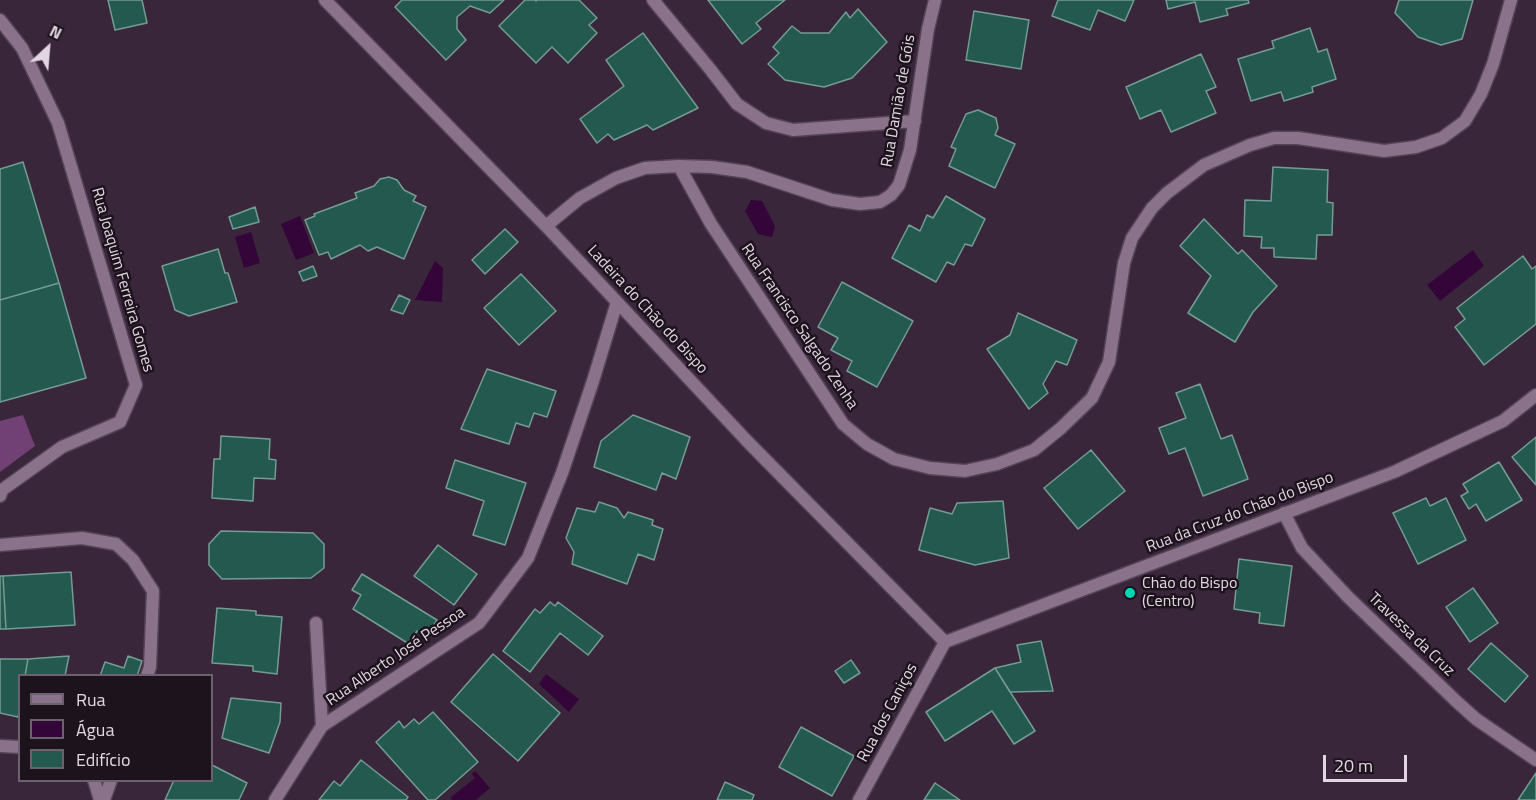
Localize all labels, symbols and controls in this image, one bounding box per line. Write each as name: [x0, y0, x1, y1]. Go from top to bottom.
north arrow: [18, 18, 78, 78]
text: N: [46, 19, 66, 45]
street label: Rua Damião de Góis: [878, 33, 920, 169]
street label: Rua Joaquim Ferreira Gomes: [86, 185, 158, 375]
street label: Rua Francisco Salgado Zenha: [736, 241, 862, 413]
street label: Ladeira do Chão do Bispo: [582, 242, 712, 378]
street label: Rua da Cruz do Chão do Bispo: [1144, 468, 1336, 558]
place label: Chão do Bispo (Centro): [1142, 574, 1237, 612]
marker: Chão do Bispo (Centro): [1123, 586, 1137, 600]
street label: Travessa da Cruz: [1364, 589, 1458, 681]
street label: Rua Alberto José Pessoa: [323, 603, 469, 711]
street label: Rua dos Caniços: [854, 660, 922, 766]
legend: [18, 674, 213, 782]
text: Rua: [76, 686, 106, 713]
text: Água: [76, 716, 114, 743]
scale bar: [1326, 743, 1410, 781]
text: Edifício: [76, 746, 130, 773]
text: 20 m: [1334, 752, 1373, 779]

